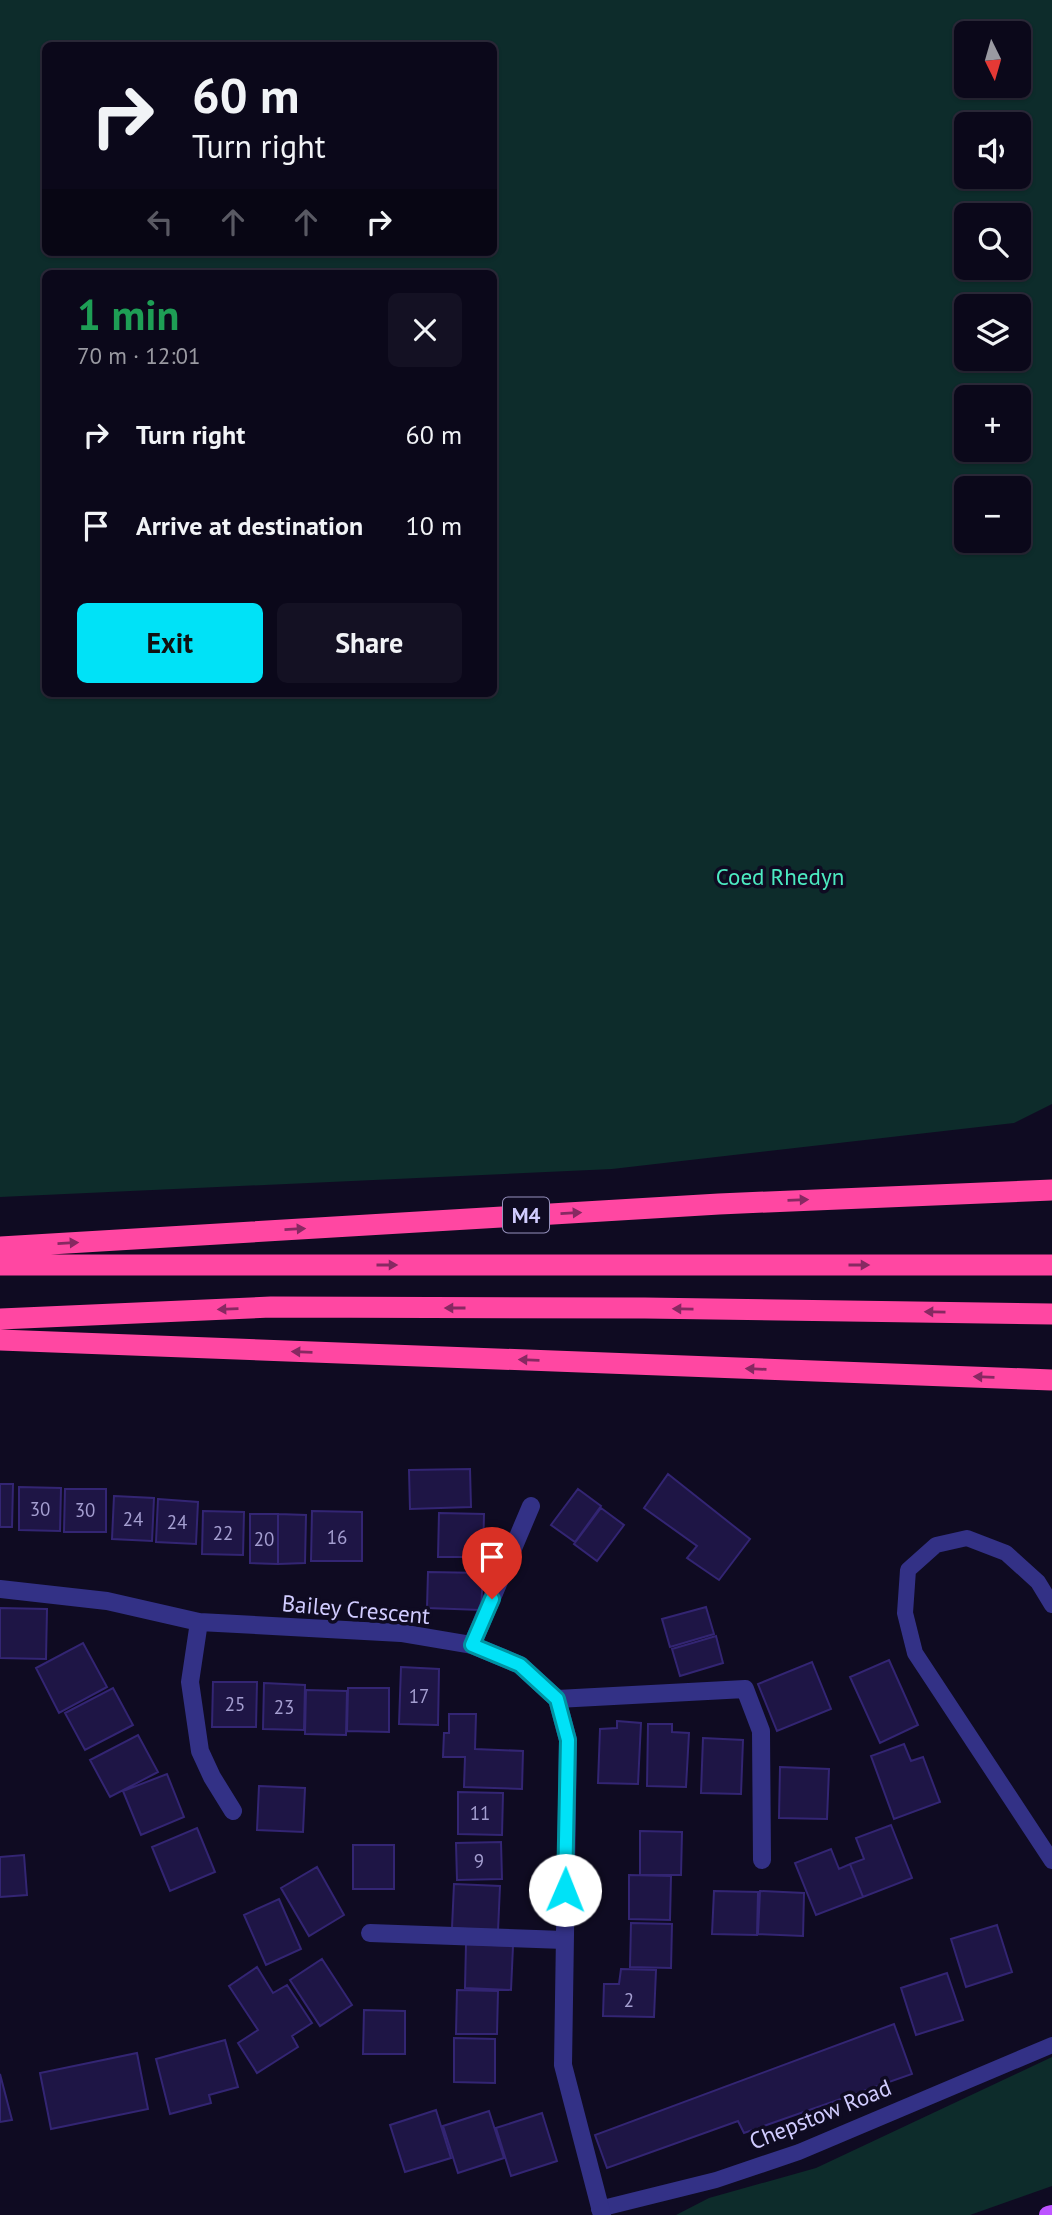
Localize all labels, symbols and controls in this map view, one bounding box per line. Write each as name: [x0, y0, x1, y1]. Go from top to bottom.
north arrow: [954, 21, 1031, 98]
map controls: [954, 21, 1031, 553]
text: 60 m: [192, 63, 299, 127]
icon: right: [77, 70, 168, 161]
button: sound: [954, 112, 1031, 189]
text: Turn right: [192, 125, 326, 167]
icon: left: [141, 203, 179, 241]
icon: ahead: [214, 203, 252, 241]
icon: ahead: [287, 203, 325, 241]
icon: right: [360, 203, 398, 241]
button: search: [954, 203, 1031, 280]
text: 1 min: [77, 287, 179, 342]
button: close: [388, 293, 462, 367]
button: layers: [954, 294, 1031, 371]
text: 70 m · 12:01: [77, 341, 201, 370]
button: +: [954, 385, 1031, 462]
icon: right: [77, 416, 115, 454]
text: Turn right: [136, 418, 245, 451]
text: 60 m: [406, 418, 462, 451]
button: −: [954, 476, 1031, 553]
icon: arrive: [77, 507, 115, 545]
text: Arrive at destination: [136, 509, 363, 542]
text: 10 m: [406, 509, 462, 542]
button: Exit: [77, 603, 263, 683]
button: Share: [277, 603, 462, 683]
park label: Coed Rhedyn: [716, 862, 844, 891]
one-way arrow: [788, 1195, 810, 1206]
road number: M4: [503, 1198, 549, 1232]
one-way arrow: [560, 1207, 582, 1218]
one-way arrow: [284, 1223, 306, 1234]
one-way arrow: [57, 1237, 79, 1248]
one-way arrow: [376, 1259, 398, 1271]
one-way arrow: [848, 1259, 870, 1271]
one-way arrow: [444, 1302, 466, 1314]
one-way arrow: [672, 1303, 694, 1314]
one-way arrow: [217, 1304, 239, 1315]
one-way arrow: [924, 1306, 946, 1318]
one-way arrow: [291, 1346, 313, 1357]
one-way arrow: [518, 1355, 540, 1366]
one-way arrow: [745, 1363, 767, 1374]
one-way arrow: [973, 1372, 995, 1383]
house number: 30: [30, 1497, 50, 1521]
house number: 30: [75, 1498, 95, 1522]
house number: 24: [123, 1507, 143, 1531]
house number: 24: [167, 1510, 187, 1534]
house number: 22: [213, 1521, 233, 1545]
house number: 16: [327, 1525, 347, 1549]
house number: 20: [254, 1527, 274, 1551]
pin: [462, 1527, 522, 1599]
icon: arrive: [473, 1538, 511, 1576]
street label: Bailey Crescent: [281, 1588, 432, 1630]
house number: 17: [409, 1684, 429, 1708]
house number: 25: [225, 1692, 245, 1716]
house number: 23: [274, 1695, 294, 1719]
house number: 11: [470, 1801, 490, 1825]
house number: 9: [474, 1849, 484, 1873]
position arrow: [528, 1853, 602, 1927]
house number: 2: [624, 1988, 634, 2012]
street label: Chepstow Road: [745, 2072, 895, 2156]

